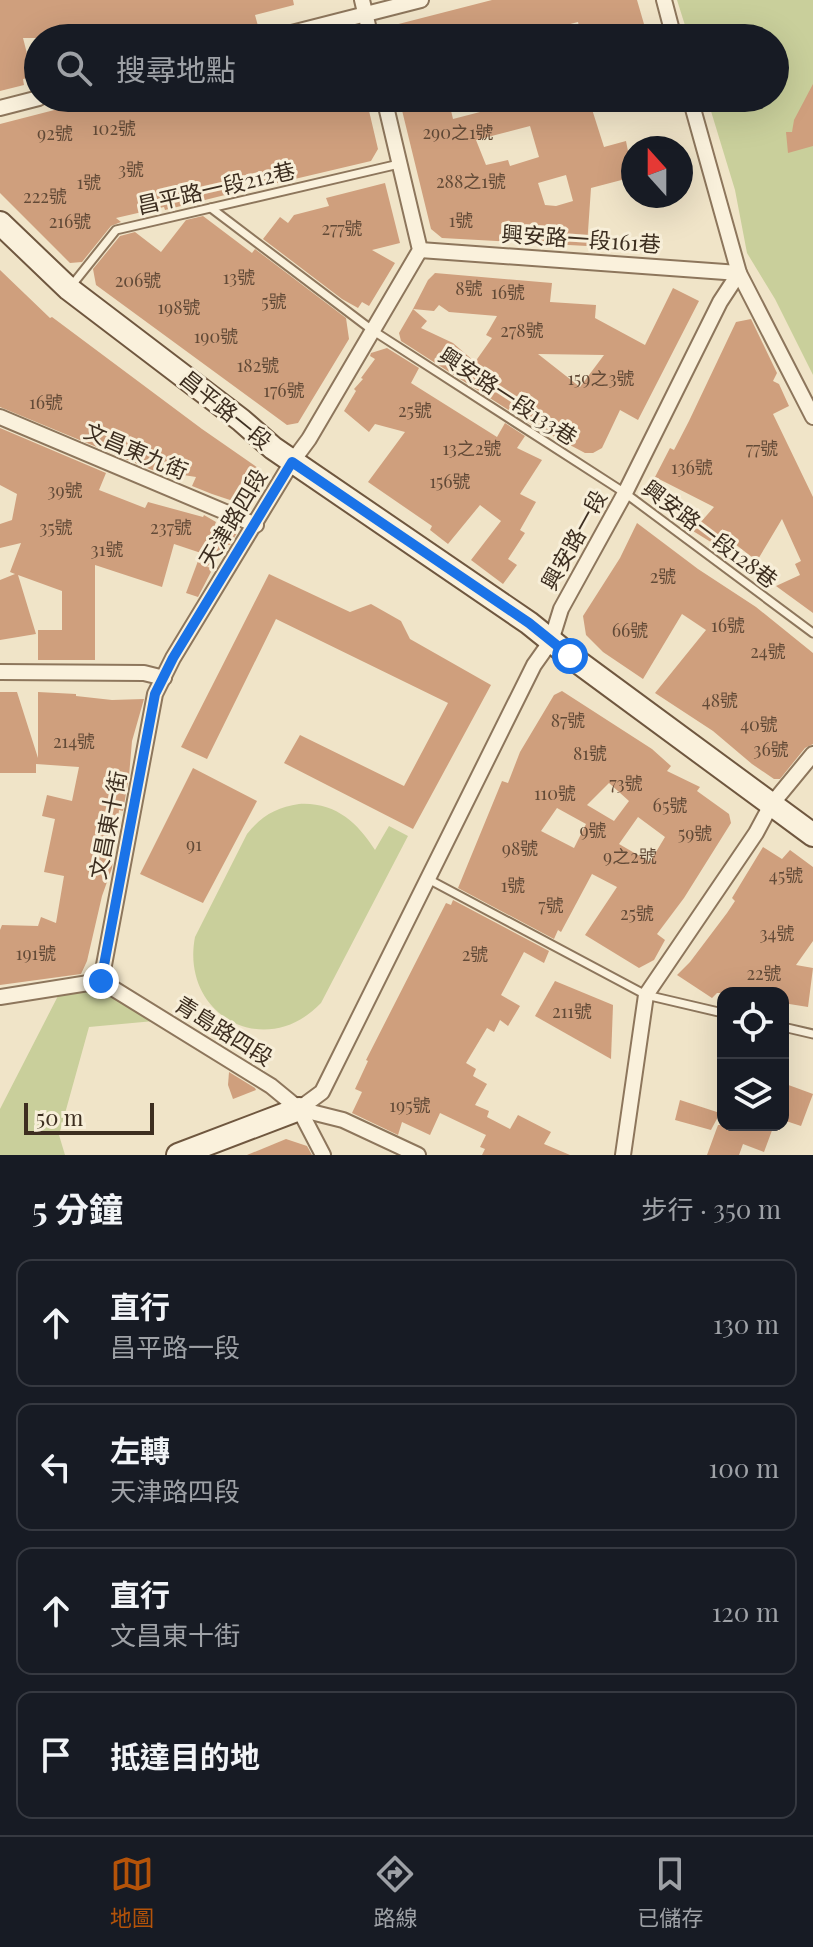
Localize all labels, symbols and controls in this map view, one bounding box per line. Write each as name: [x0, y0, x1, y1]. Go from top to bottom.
search box: [24, 24, 789, 112]
icon: search: [52, 46, 96, 90]
text: 搜尋地點: [116, 49, 236, 89]
house number: 102號: [92, 116, 136, 140]
house number: 290之1號: [422, 120, 494, 144]
house number: 92號: [37, 121, 73, 145]
north arrow: [621, 136, 693, 208]
street label: 昌平路一段212巷: [134, 154, 298, 220]
house number: 3號: [118, 157, 144, 181]
house number: 288之1號: [436, 169, 506, 193]
house number: 1號: [77, 170, 101, 194]
house number: 222號: [23, 184, 67, 208]
house number: 1號: [449, 208, 473, 232]
house number: 216號: [49, 209, 91, 233]
house number: 277號: [321, 216, 363, 240]
street label: 興安路一段161巷: [500, 217, 662, 259]
house number: 13號: [223, 265, 255, 289]
house number: 206號: [115, 268, 161, 292]
house number: 8號: [455, 276, 483, 300]
house number: 16號: [491, 280, 525, 304]
house number: 5號: [261, 289, 287, 313]
house number: 198號: [157, 295, 201, 319]
house number: 278號: [500, 318, 544, 342]
house number: 190號: [194, 324, 238, 348]
street label: 興安路一段133巷: [433, 339, 584, 451]
house number: 182號: [237, 353, 279, 377]
street label: 昌平路一段: [174, 363, 279, 455]
house number: 159之3號: [567, 366, 635, 390]
house number: 176號: [263, 378, 305, 402]
house number: 16號: [29, 390, 63, 414]
house number: 25號: [398, 398, 432, 422]
street label: 文昌東九街: [80, 415, 193, 485]
house number: 13之2號: [442, 436, 502, 460]
house number: 77號: [746, 436, 778, 460]
house number: 136號: [671, 455, 713, 479]
street label: 天津路四段: [191, 463, 273, 572]
house number: 156號: [429, 469, 471, 493]
street label: 興安路一段128巷: [637, 472, 784, 594]
house number: 39號: [47, 478, 83, 502]
street label: 興安路一段: [533, 484, 613, 595]
house number: 35號: [39, 515, 73, 539]
house number: 237號: [150, 515, 192, 539]
house number: 31號: [91, 537, 123, 561]
house number: 2號: [650, 564, 676, 588]
house number: 16號: [711, 613, 745, 637]
house number: 66號: [612, 618, 648, 642]
route start: [552, 638, 588, 674]
house number: 24號: [750, 639, 786, 663]
house number: 48號: [702, 688, 738, 712]
house number: 87號: [551, 708, 585, 732]
house number: 40號: [740, 712, 778, 736]
house number: 214號: [53, 729, 95, 753]
house number: 36號: [753, 737, 789, 761]
house number: 81號: [573, 741, 607, 765]
street label: 文昌東十街: [82, 768, 132, 882]
house number: 73號: [609, 771, 643, 795]
house number: 110號: [534, 781, 576, 805]
house number: 65號: [653, 793, 687, 817]
house number: 9號: [579, 818, 607, 842]
house number: 59號: [678, 821, 712, 845]
house number: 91: [186, 832, 202, 856]
house number: 98號: [502, 836, 538, 860]
house number: 9之2號: [603, 844, 657, 868]
house number: 45號: [769, 863, 803, 887]
house number: 1號: [501, 873, 525, 897]
house number: 7號: [538, 893, 564, 917]
house number: 25號: [620, 901, 654, 925]
house number: 34號: [759, 921, 795, 945]
house number: 191號: [16, 941, 56, 965]
house number: 2號: [462, 942, 488, 966]
house number: 22號: [746, 961, 782, 985]
route end: [83, 963, 119, 999]
map controls: [717, 987, 789, 1131]
button: locate: [717, 987, 789, 1059]
street label: 青島路四段: [170, 988, 279, 1072]
house number: 211號: [552, 999, 592, 1023]
button: layers: [717, 1059, 789, 1131]
house number: 195號: [389, 1093, 431, 1117]
scale bar: [24, 1099, 154, 1135]
text: 50 m: [36, 1102, 83, 1132]
text: 5 分鐘: [32, 1185, 123, 1231]
text: 步行 · 350 m: [642, 1191, 781, 1226]
text: 直行: [110, 1286, 170, 1326]
icon: ahead: [34, 1301, 78, 1345]
text: 130 m: [713, 1306, 779, 1341]
text: 昌平路一段: [110, 1329, 240, 1364]
text: 左轉: [110, 1430, 170, 1470]
icon: left: [34, 1445, 78, 1489]
text: 100 m: [709, 1450, 779, 1485]
text: 天津路四段: [110, 1473, 240, 1508]
text: 直行: [110, 1574, 170, 1614]
icon: ahead: [34, 1589, 78, 1633]
text: 120 m: [712, 1594, 779, 1629]
text: 文昌東十街: [110, 1617, 240, 1652]
icon: arrive: [34, 1733, 78, 1777]
text: 抵達目的地: [110, 1736, 260, 1776]
tab: 地圖: [110, 1852, 154, 1932]
tab: 路線: [373, 1852, 417, 1932]
tab: 已儲存: [637, 1852, 703, 1932]

